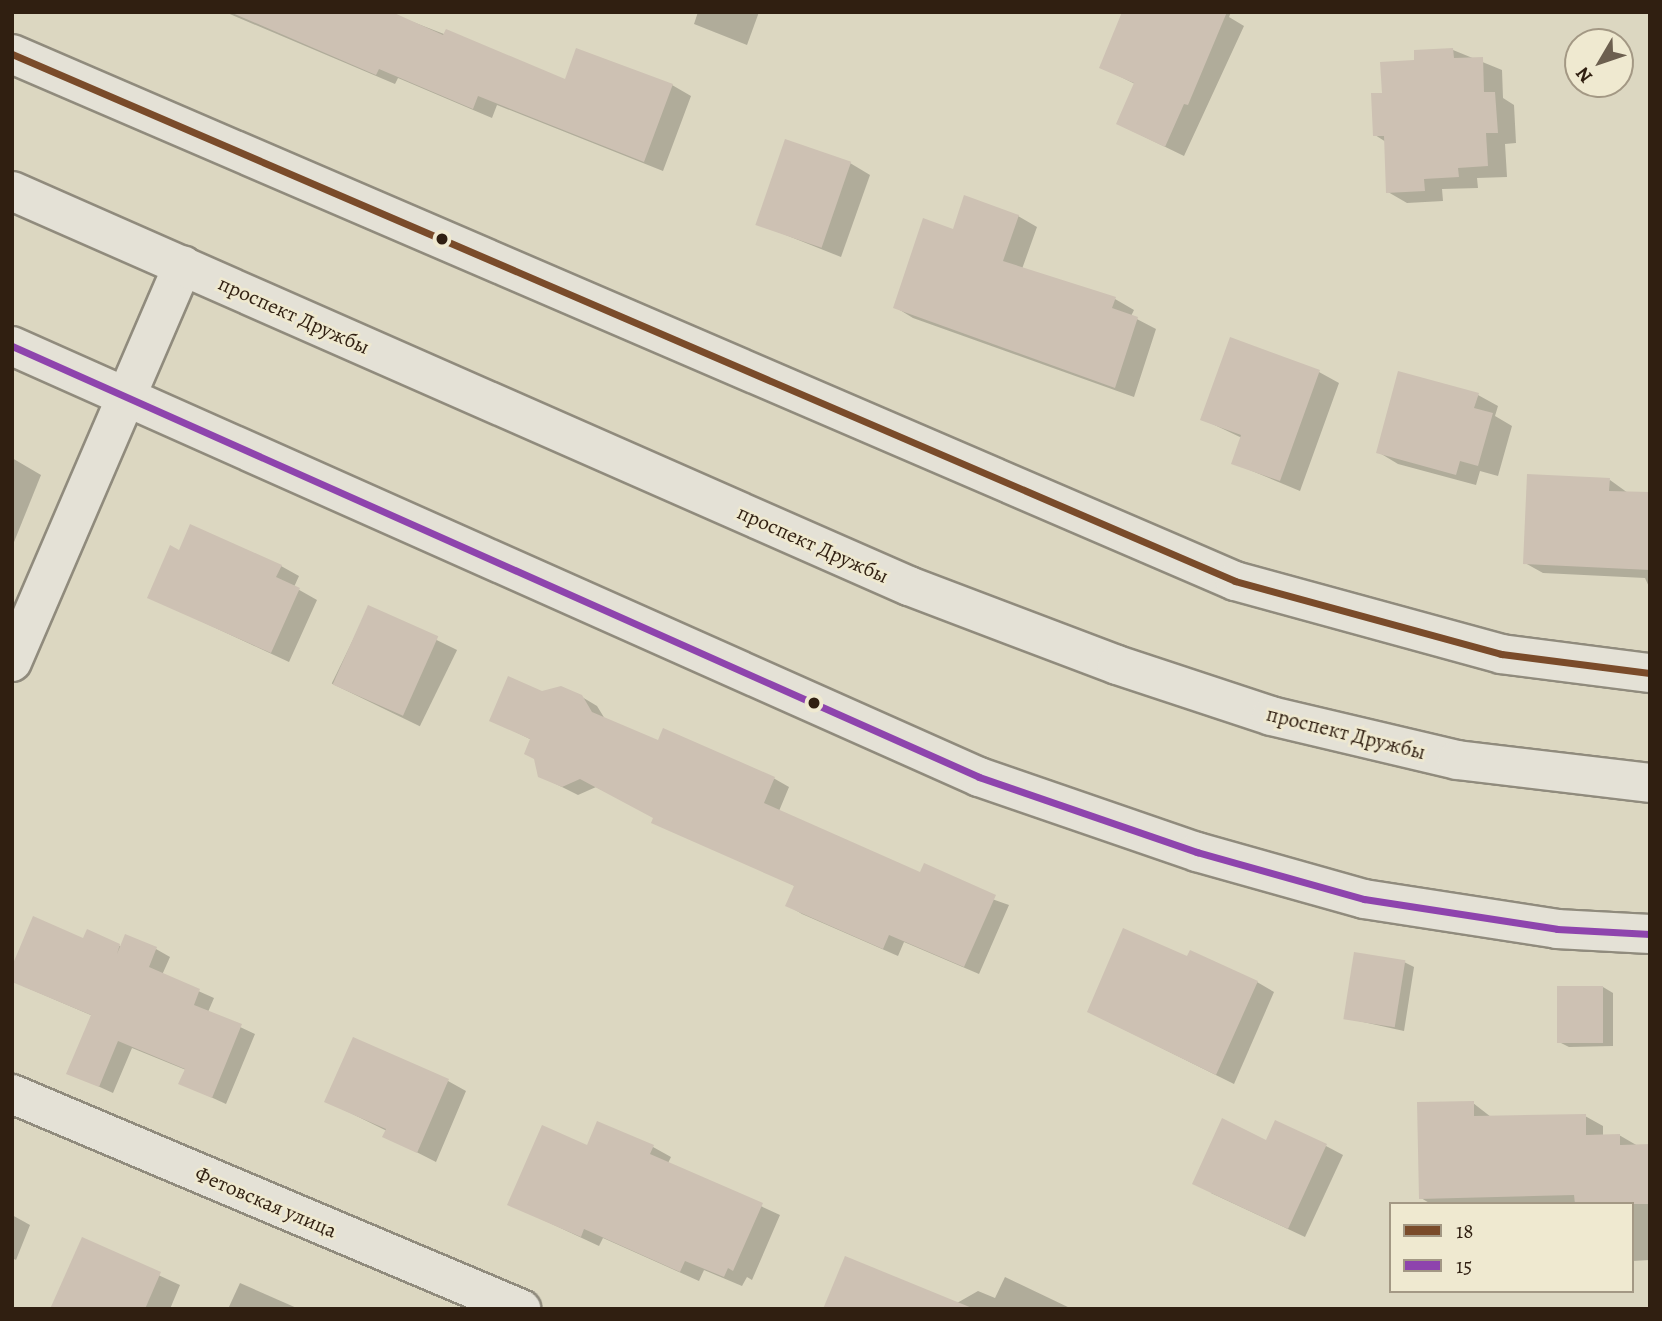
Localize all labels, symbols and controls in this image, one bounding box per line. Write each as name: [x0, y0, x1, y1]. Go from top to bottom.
north arrow: [1564, 28, 1634, 98]
text: N: [1570, 61, 1599, 89]
unlabelled marker: [435, 232, 449, 246]
street label: проспект Дружбы: [214, 270, 374, 360]
street label: проспект Дружбы: [733, 499, 893, 589]
unlabelled marker: [807, 696, 821, 710]
street label: проспект Дружбы: [1264, 701, 1428, 765]
street label: Фетовская улица: [191, 1161, 341, 1243]
legend: [1389, 1202, 1634, 1293]
text: 18: [1456, 1217, 1473, 1245]
text: 15: [1456, 1252, 1472, 1280]

